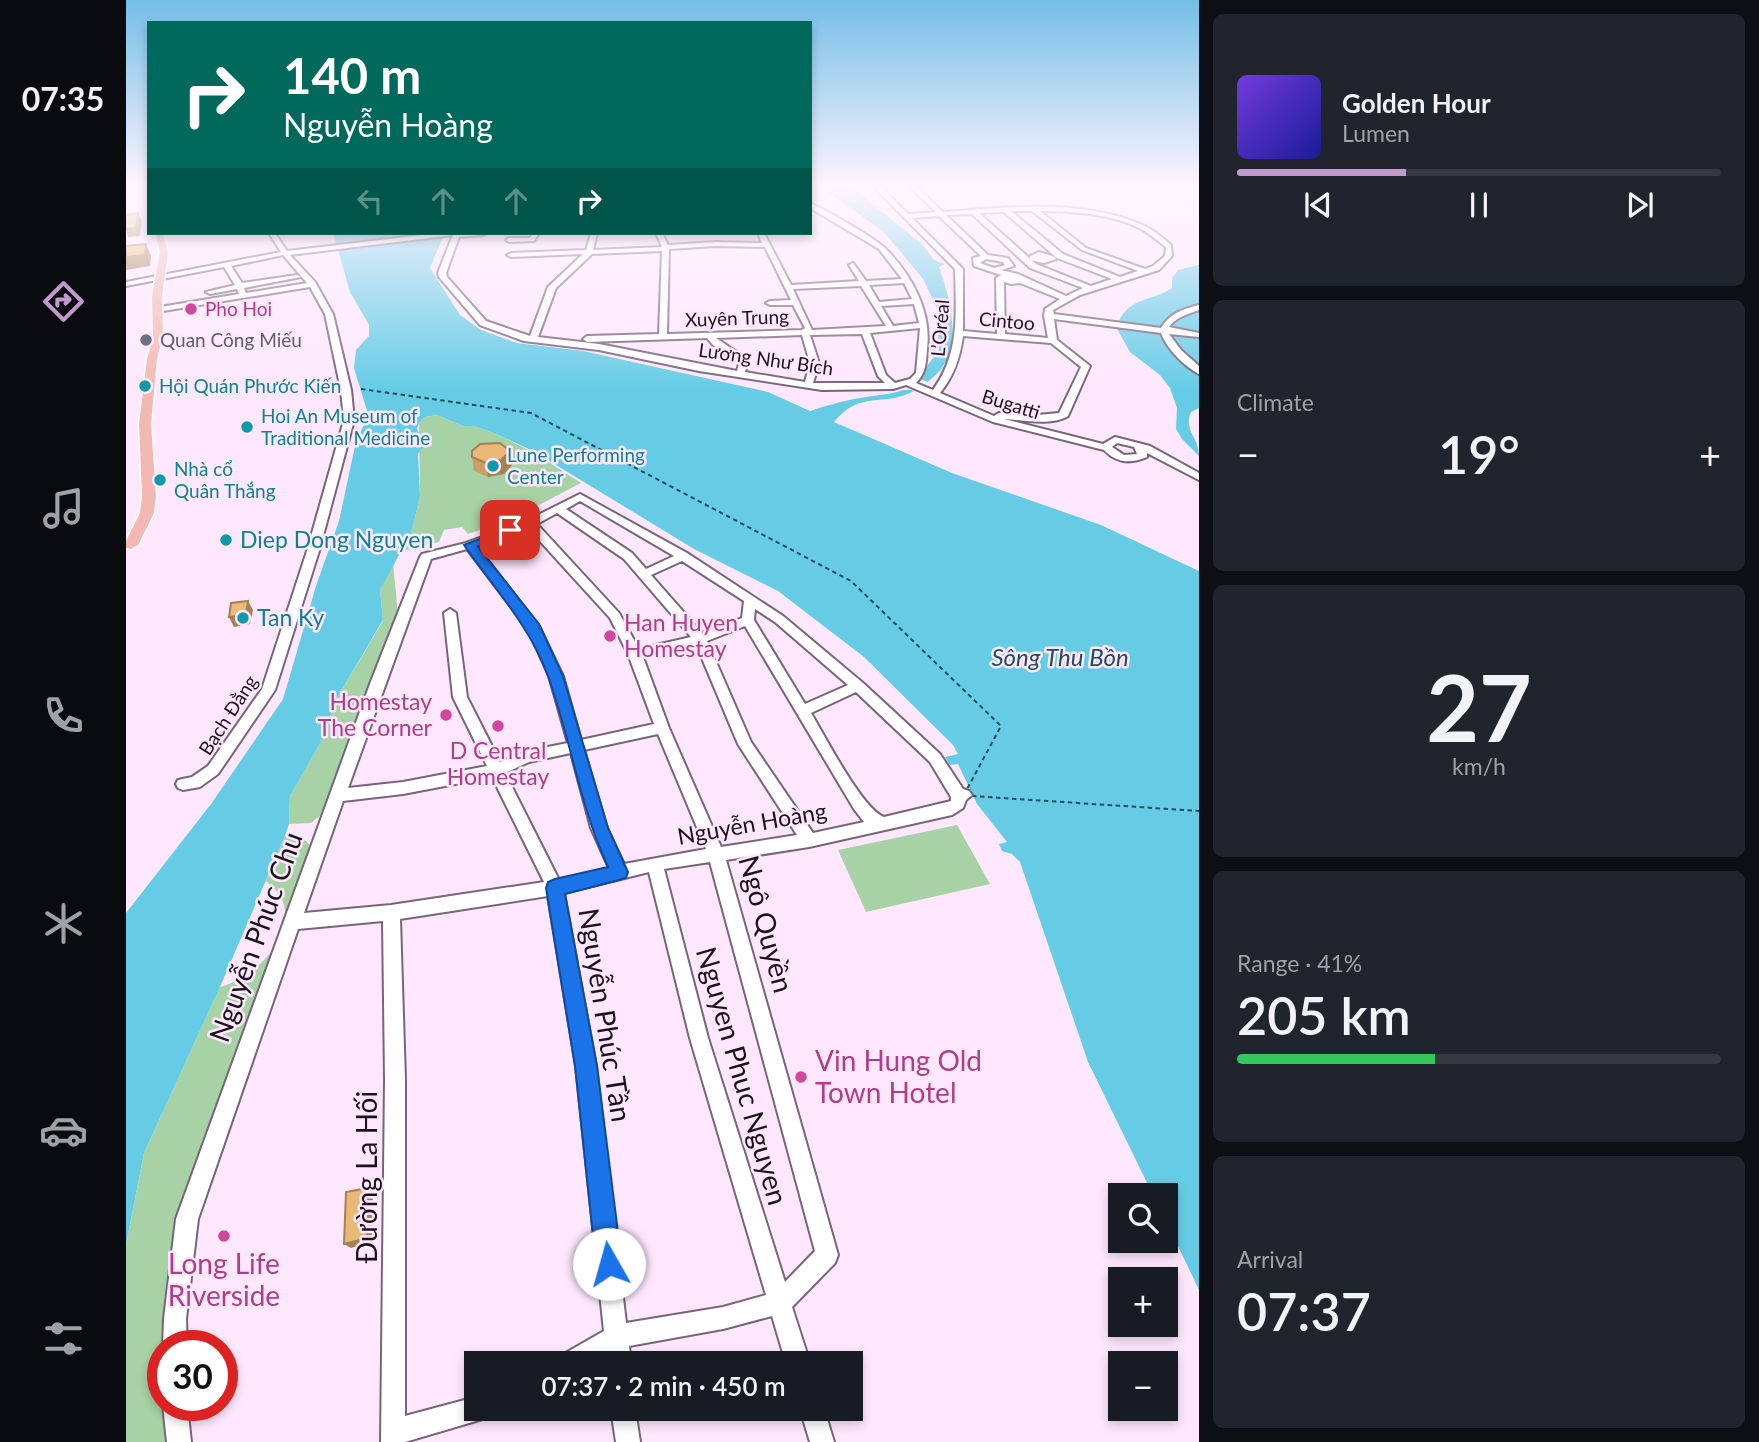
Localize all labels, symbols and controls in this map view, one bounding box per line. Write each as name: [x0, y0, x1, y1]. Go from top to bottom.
text: 140 m: [283, 46, 421, 104]
icon: right: [168, 49, 259, 140]
text: 07:35: [22, 79, 104, 118]
text: Golden Hour: [1342, 87, 1491, 119]
text: Nguyễn Hoàng: [283, 105, 493, 144]
text: Lumen: [1342, 119, 1410, 147]
icon: left: [351, 182, 389, 220]
icon: ahead: [424, 182, 462, 220]
icon: ahead: [497, 182, 535, 220]
icon: right: [570, 182, 608, 220]
icon: previous: [1299, 186, 1337, 224]
icon: pause: [1460, 186, 1498, 224]
icon: next: [1621, 186, 1659, 224]
icon: directions: [39, 277, 88, 326]
place label: Pho Hoi: [205, 297, 272, 320]
street label: L’Oréal: [926, 298, 953, 358]
marker: Pho Hoi: [183, 301, 199, 317]
street label: Xuyên Trung: [685, 304, 789, 331]
street label: Cintoo: [978, 307, 1036, 334]
place label: Quan Công Miếu: [160, 328, 302, 351]
marker: Quan Công Miếu: [138, 332, 154, 348]
street label: Lương Như Bích: [697, 338, 835, 379]
place label: Hội Quán Phước Kiến: [159, 374, 341, 397]
marker: Hội Quán Phước Kiến: [137, 378, 153, 394]
street label: Bugatti: [979, 384, 1043, 423]
text: Climate: [1237, 388, 1314, 416]
place label: Hoi An Museum of Traditional Medicine: [261, 404, 430, 449]
marker: Hoi An Museum of Traditional Medicine: [239, 419, 255, 435]
text: 19°: [1438, 423, 1520, 485]
text: −: [1237, 431, 1259, 477]
text: +: [1699, 431, 1721, 477]
place label: Lune Performing Center: [507, 443, 645, 488]
place label: Nhà cổ Quân Thắng: [174, 457, 276, 502]
marker: Lune Performing Center: [485, 458, 501, 474]
marker: Nhà cổ Quân Thắng: [152, 472, 168, 488]
icon: music: [39, 484, 88, 533]
pin: [480, 500, 540, 560]
icon: arrive: [491, 511, 529, 549]
place label: Diep Dong Nguyen: [240, 525, 433, 553]
marker: Diep Dong Nguyen: [218, 532, 234, 548]
place label: Tan Ky: [257, 603, 324, 631]
place label: Han Huyen Homestay: [624, 608, 738, 662]
marker: Tan Ky: [235, 610, 251, 626]
marker: Han Huyen Homestay: [602, 628, 618, 644]
water label: Sông Thu Bồn: [991, 642, 1129, 671]
text: 27: [1426, 652, 1532, 761]
street label: Bạch Đằng: [193, 670, 262, 759]
place label: Homestay The Corner: [318, 687, 433, 741]
icon: phone: [39, 691, 88, 740]
marker: Homestay The Corner: [438, 707, 454, 723]
marker: D Central Homestay: [490, 718, 506, 734]
place label: D Central Homestay: [447, 736, 549, 790]
text: km/h: [1452, 752, 1506, 780]
street label: Nguyễn Hoàng: [675, 796, 829, 850]
street label: Nguyễn Phúc Chu: [201, 827, 309, 1046]
street label: Ngô Quyền: [732, 851, 802, 996]
icon: climate: [39, 899, 88, 948]
street label: Nguyễn Phúc Tần: [572, 906, 640, 1124]
street label: Nguyen Phuc Nguyen: [690, 943, 796, 1209]
text: Range · 41%: [1237, 949, 1362, 977]
text: 205 km: [1237, 984, 1411, 1046]
place label: Vin Hung Old Town Hotel: [815, 1043, 982, 1109]
marker: Vin Hung Old Town Hotel: [793, 1069, 809, 1085]
street label: Đường La Hối: [349, 1091, 383, 1263]
icon: car: [39, 1106, 88, 1155]
map controls: [1108, 1183, 1178, 1421]
button: search: [1108, 1183, 1178, 1253]
position arrow: [572, 1227, 646, 1301]
marker: Long Life Riverside: [216, 1228, 232, 1244]
text: Arrival: [1237, 1245, 1303, 1273]
place label: Long Life Riverside: [168, 1246, 280, 1312]
button: +: [1108, 1267, 1178, 1337]
text: 07:37: [1237, 1280, 1371, 1342]
icon: filters: [39, 1314, 88, 1363]
speed limit sign: 30: [147, 1330, 238, 1421]
button: −: [1108, 1351, 1178, 1421]
text: 07:37 · 2 min · 450 m: [541, 1370, 786, 1402]

